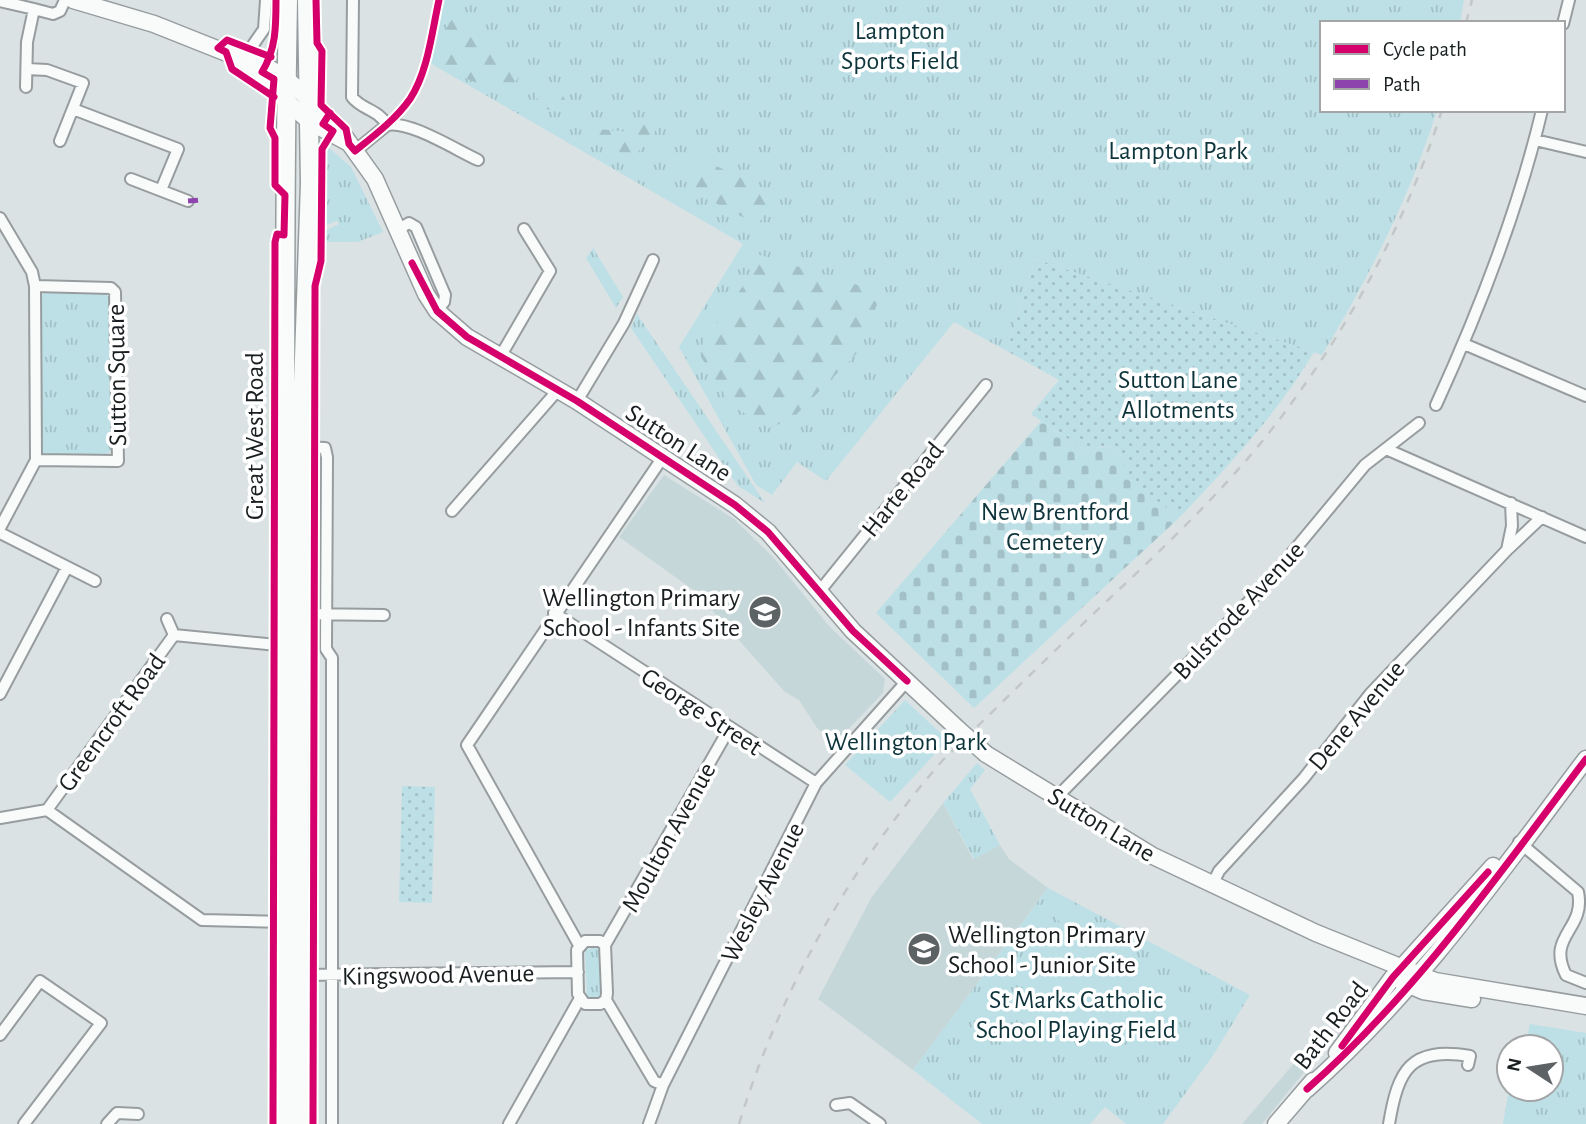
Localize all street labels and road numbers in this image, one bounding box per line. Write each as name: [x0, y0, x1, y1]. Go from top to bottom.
street label: Sutton Square: [103, 304, 131, 446]
street label: Great West Road: [242, 352, 268, 520]
street label: Sutton Lane: [621, 399, 736, 486]
street label: Harte Road: [857, 437, 949, 542]
street label: Bulstrode Avenue: [1168, 537, 1309, 685]
street label: Greencroft Road: [53, 649, 170, 796]
street label: Dene Avenue: [1304, 656, 1410, 775]
street label: George Street: [636, 663, 766, 760]
street label: Moulton Avenue: [617, 758, 721, 917]
street label: Sutton Lane: [1043, 783, 1160, 867]
street label: Wesley Avenue: [717, 818, 809, 967]
street label: Kingswood Avenue: [342, 960, 534, 990]
street label: Bath Road: [1289, 977, 1373, 1075]

